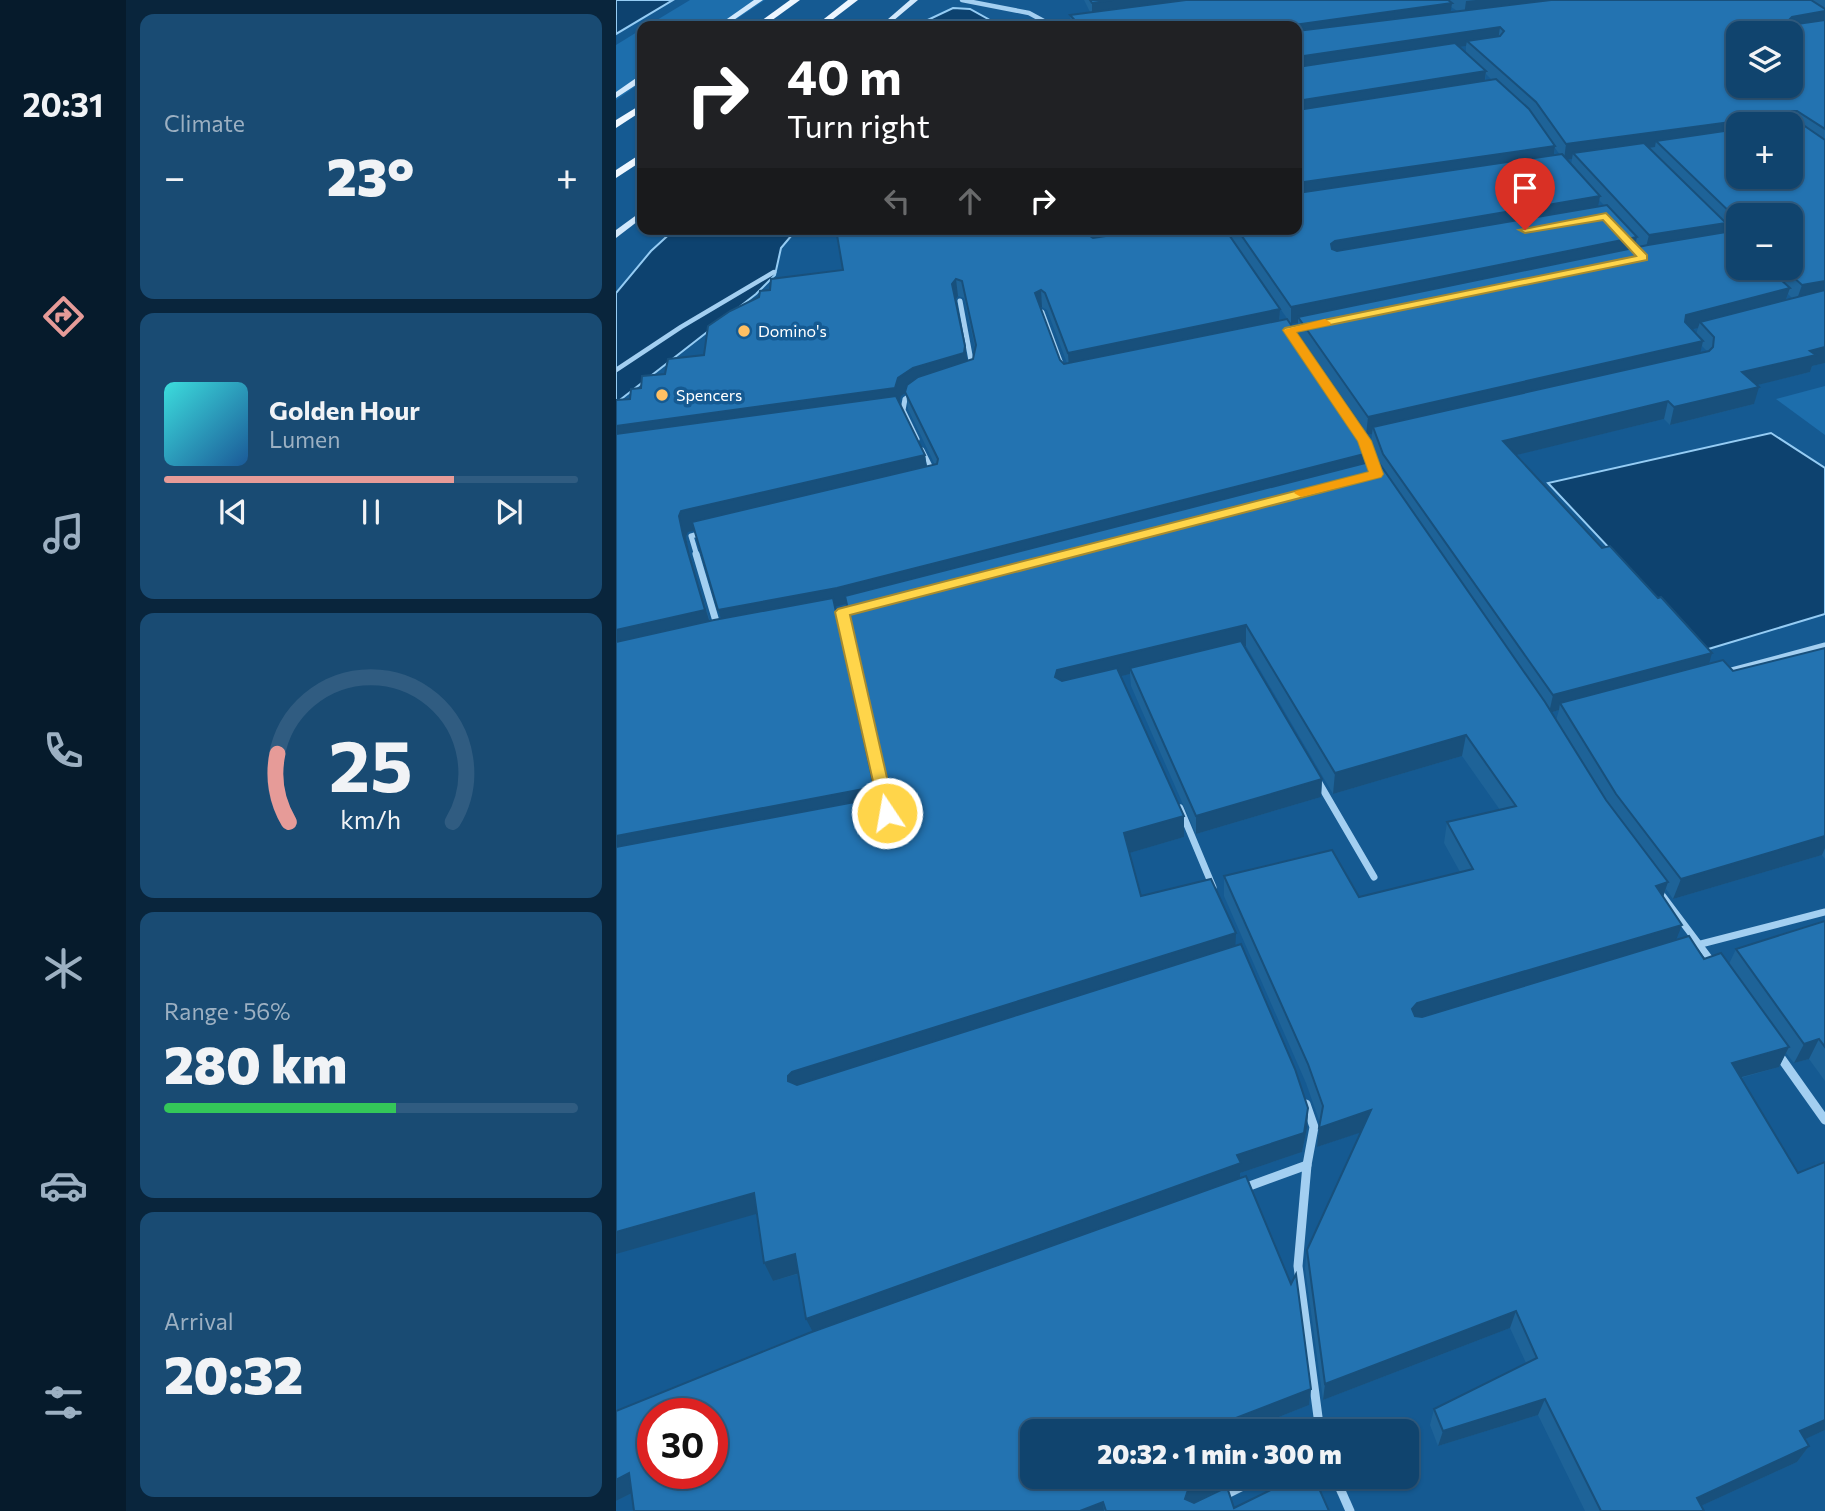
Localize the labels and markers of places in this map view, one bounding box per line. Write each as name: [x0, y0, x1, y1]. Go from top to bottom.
pin: [1495, 158, 1555, 230]
place label: Domino's: [758, 321, 827, 340]
marker: Domino's: [736, 323, 752, 339]
place label: Spencers: [676, 385, 742, 404]
marker: Spencers: [654, 387, 670, 403]

